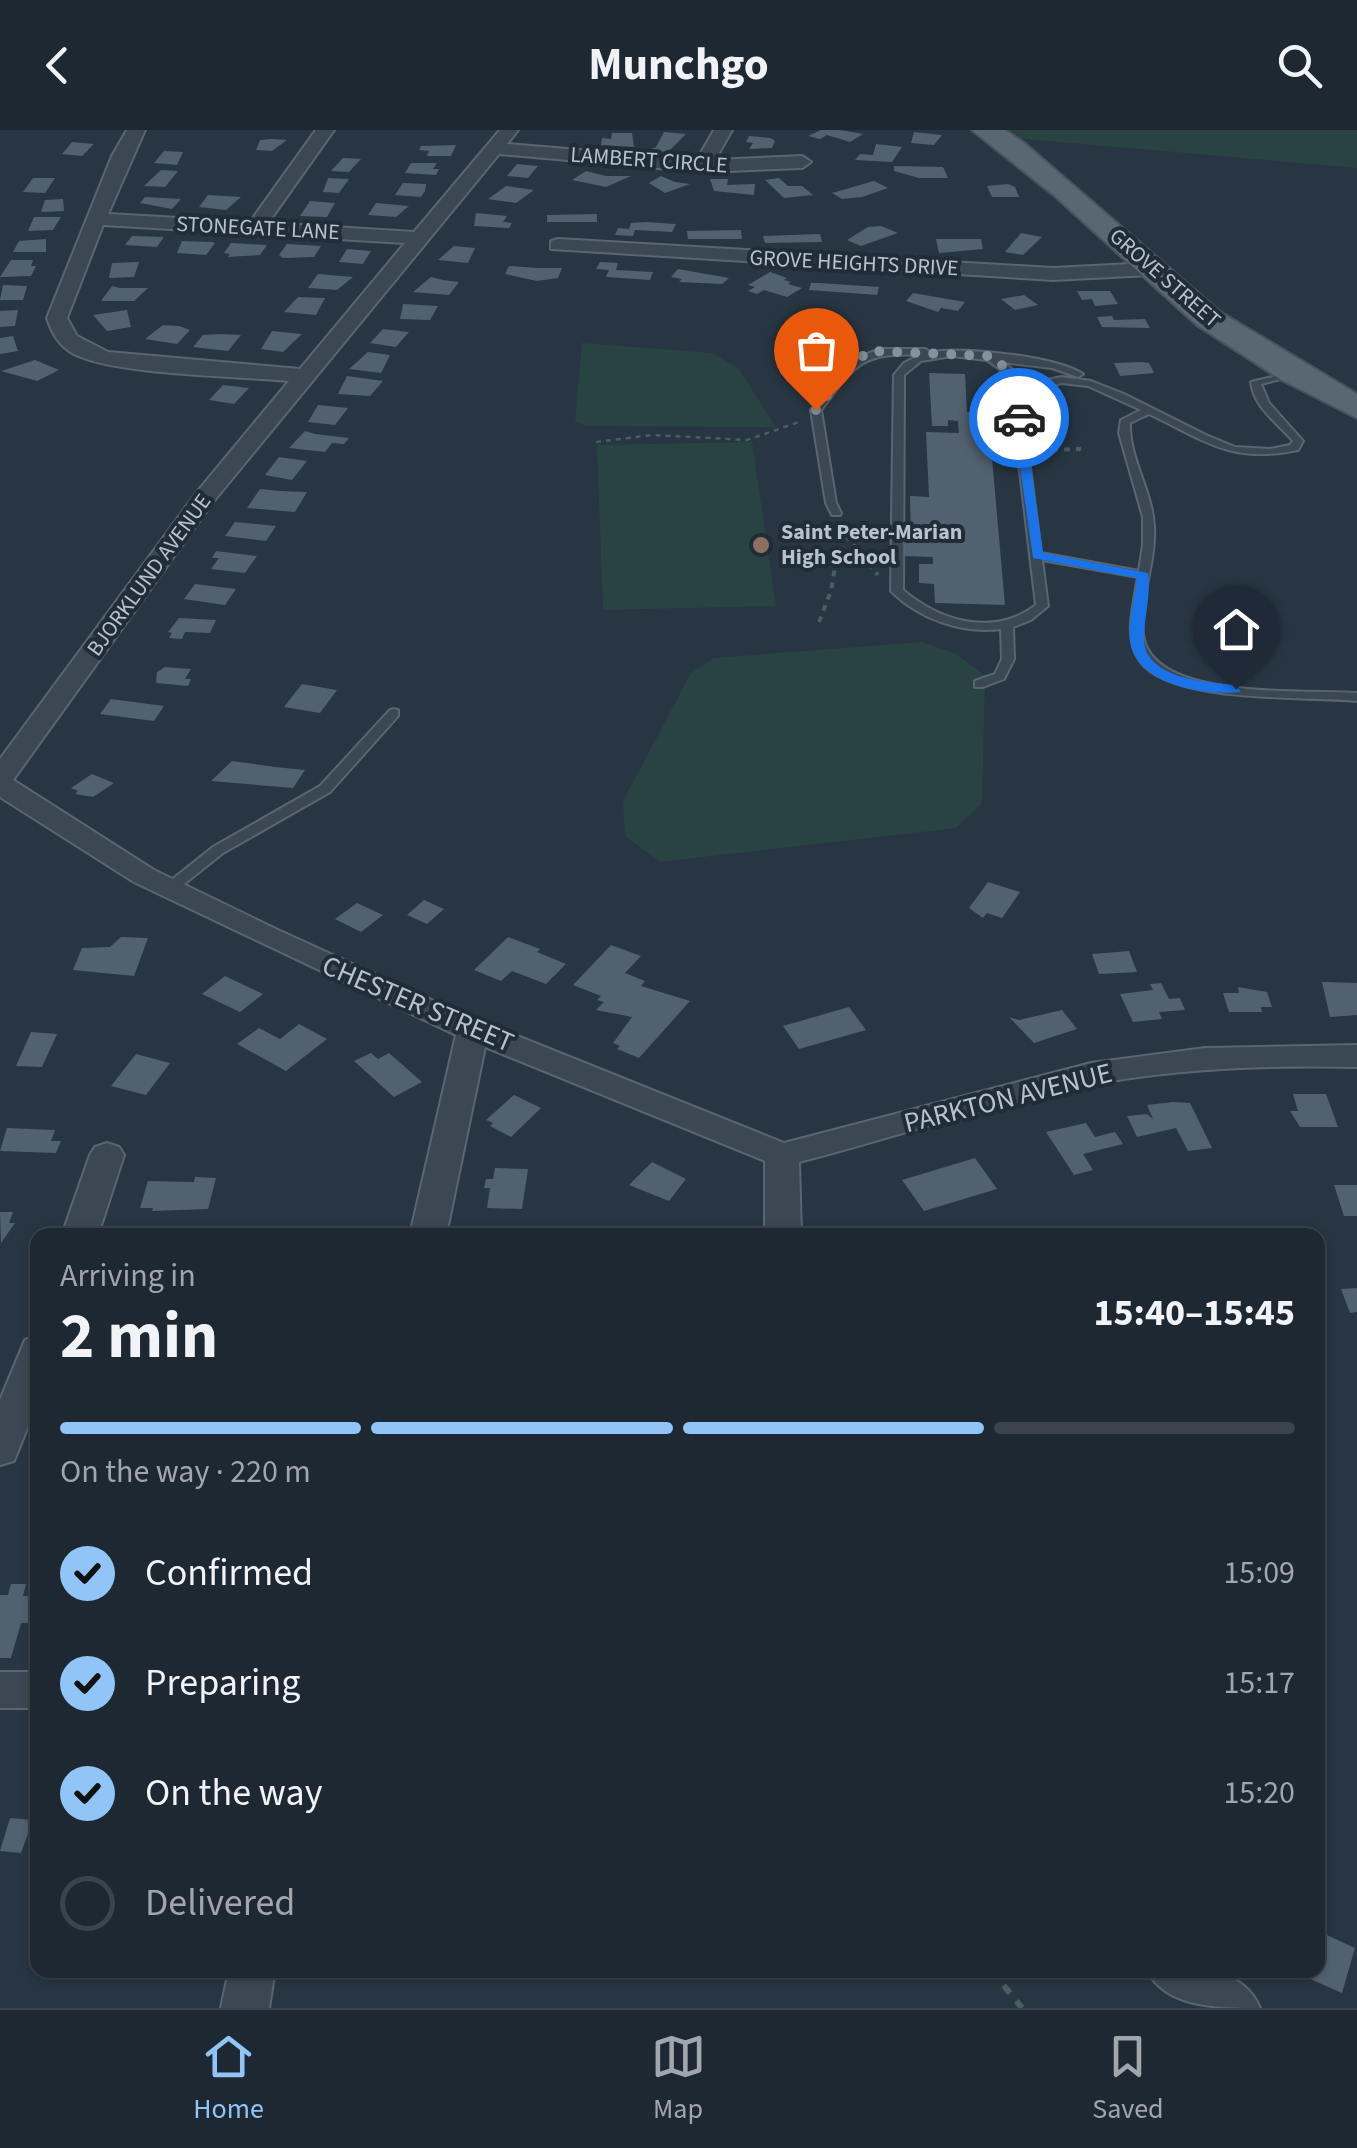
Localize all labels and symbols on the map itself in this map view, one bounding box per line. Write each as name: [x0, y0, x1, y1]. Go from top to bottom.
street label: LAMBERT CIRCLE: [569, 139, 729, 181]
street label: STONEGATE LANE: [175, 208, 341, 248]
street label: GROVE STREET: [1102, 221, 1228, 336]
street label: GROVE HEIGHTS DRIVE: [749, 242, 959, 284]
pin: [774, 308, 859, 411]
courier: [969, 368, 1069, 468]
street label: BJORKLUND AVENUE: [79, 487, 219, 663]
place label: Saint Peter-Marian High School: [781, 516, 962, 573]
marker: Saint Peter-Marian High School: [750, 534, 772, 556]
pin: [1194, 587, 1279, 690]
street label: CHESTER STREET: [316, 946, 520, 1062]
street label: PARKTON AVENUE: [900, 1053, 1116, 1143]

